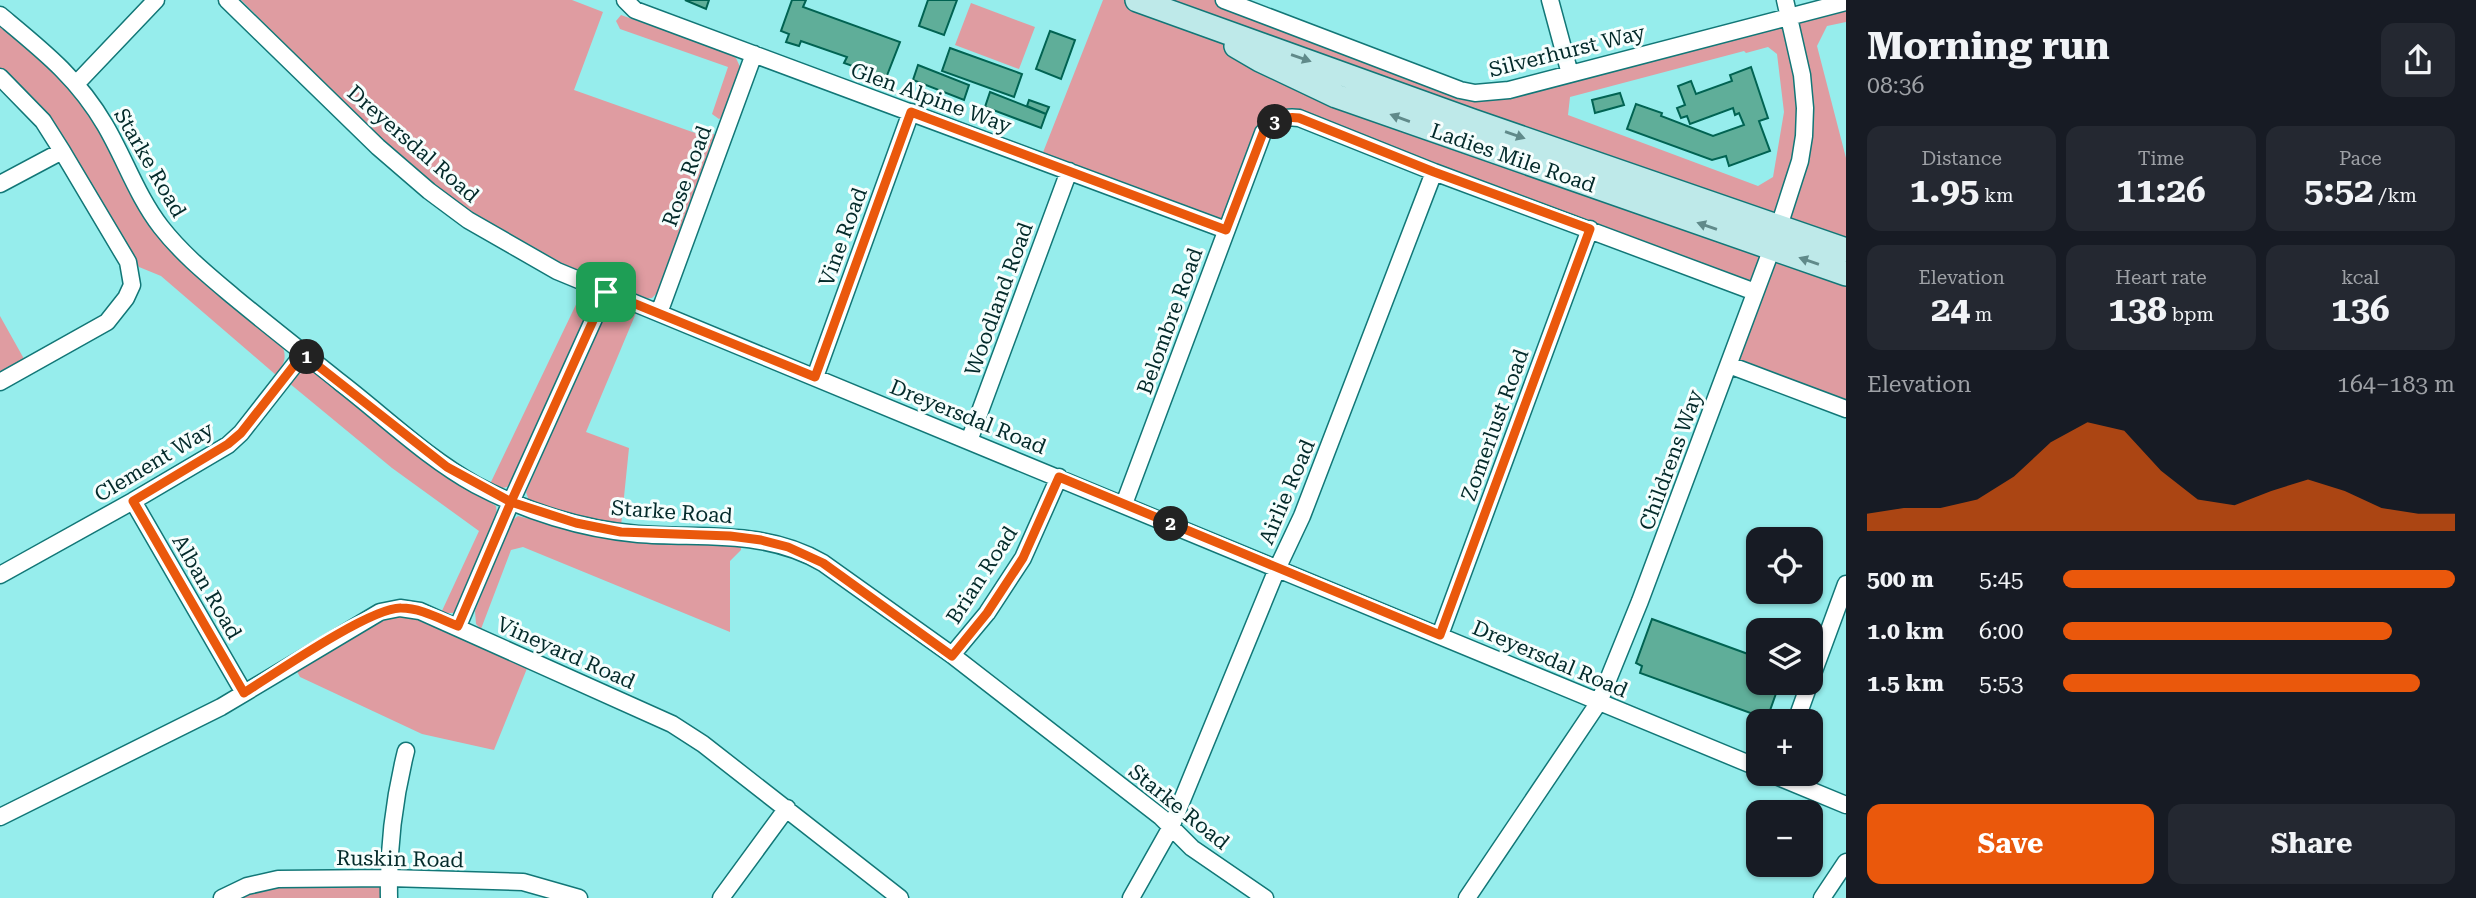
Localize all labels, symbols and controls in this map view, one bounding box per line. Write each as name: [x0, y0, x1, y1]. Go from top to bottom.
street label: Silverhurst Way: [1486, 20, 1648, 82]
button: share: [2381, 23, 2455, 97]
text: Morning run: [1867, 24, 2110, 68]
one-way arrow: [1291, 53, 1312, 64]
street label: Glen Alpine Way: [847, 58, 1015, 138]
text: 08:36: [1867, 72, 1924, 99]
street label: Dreyersdal Road: [342, 80, 484, 208]
street label: Starke Road: [109, 104, 191, 222]
pin: 3: [1258, 104, 1292, 140]
text: 3: [1269, 110, 1280, 133]
one-way arrow: [1389, 113, 1410, 124]
street label: Ladies Mile Road: [1427, 118, 1599, 198]
street label: Rose Road: [658, 122, 716, 230]
one-way arrow: [1505, 130, 1526, 141]
text: Distance: [1921, 147, 2002, 170]
text: Time: [2138, 147, 2184, 170]
text: Pace: [2339, 147, 2382, 170]
text: 1.95: [1910, 170, 1979, 211]
text: 11:26: [2116, 170, 2206, 211]
text: 5:52: [2304, 170, 2374, 211]
street label: Vine Road: [814, 184, 872, 290]
text: km: [1979, 184, 2014, 207]
text: /km: [2374, 184, 2417, 207]
street label: Woodland Road: [960, 219, 1038, 379]
one-way arrow: [1697, 220, 1718, 231]
street label: Belombre Road: [1132, 244, 1208, 398]
one-way arrow: [1798, 255, 1819, 266]
pin: [576, 262, 636, 322]
text: Elevation: [1919, 266, 2005, 289]
text: Heart rate: [2115, 266, 2207, 289]
text: kcal: [2341, 266, 2379, 289]
icon: arrive: [587, 273, 625, 311]
text: 24: [1931, 289, 1970, 330]
text: 138: [2108, 289, 2167, 330]
text: 136: [2331, 289, 2390, 330]
text: m: [1970, 303, 1992, 326]
text: bpm: [2167, 303, 2214, 326]
pin: 1: [290, 340, 324, 374]
text: 1: [301, 345, 312, 368]
street label: Zomerlust Road: [1456, 345, 1534, 504]
text: Elevation: [1867, 371, 1971, 398]
text: 164–183 m: [2337, 371, 2455, 398]
street label: Dreyersdal Road: [886, 375, 1050, 459]
street label: Childrens Way: [1634, 386, 1708, 534]
street label: Clement Way: [90, 417, 218, 507]
street label: Airlie Road: [1254, 435, 1320, 548]
street label: Starke Road: [610, 496, 734, 528]
pin: 2: [1154, 506, 1188, 542]
text: 2: [1165, 512, 1176, 535]
street label: Brian Road: [942, 521, 1023, 628]
map controls: [1746, 527, 1823, 877]
button: locate: [1746, 527, 1823, 604]
street label: Alban Road: [167, 530, 247, 644]
text: 500 m: [1867, 566, 1934, 593]
text: 5:45: [1979, 566, 2024, 593]
street label: Vineyard Road: [493, 612, 639, 694]
street label: Dreyersdal Road: [1469, 615, 1632, 703]
button: layers: [1746, 618, 1823, 695]
text: 1.0 km: [1867, 618, 1944, 645]
text: 6:00: [1979, 618, 2024, 645]
text: 1.5 km: [1867, 670, 1944, 697]
text: 5:53: [1979, 670, 2024, 697]
button: +: [1746, 709, 1823, 786]
street label: Starke Road: [1124, 759, 1234, 855]
button: −: [1746, 800, 1823, 877]
button: Save: [1867, 804, 2154, 884]
button: Share: [2168, 804, 2455, 884]
street label: Ruskin Road: [336, 846, 465, 872]

